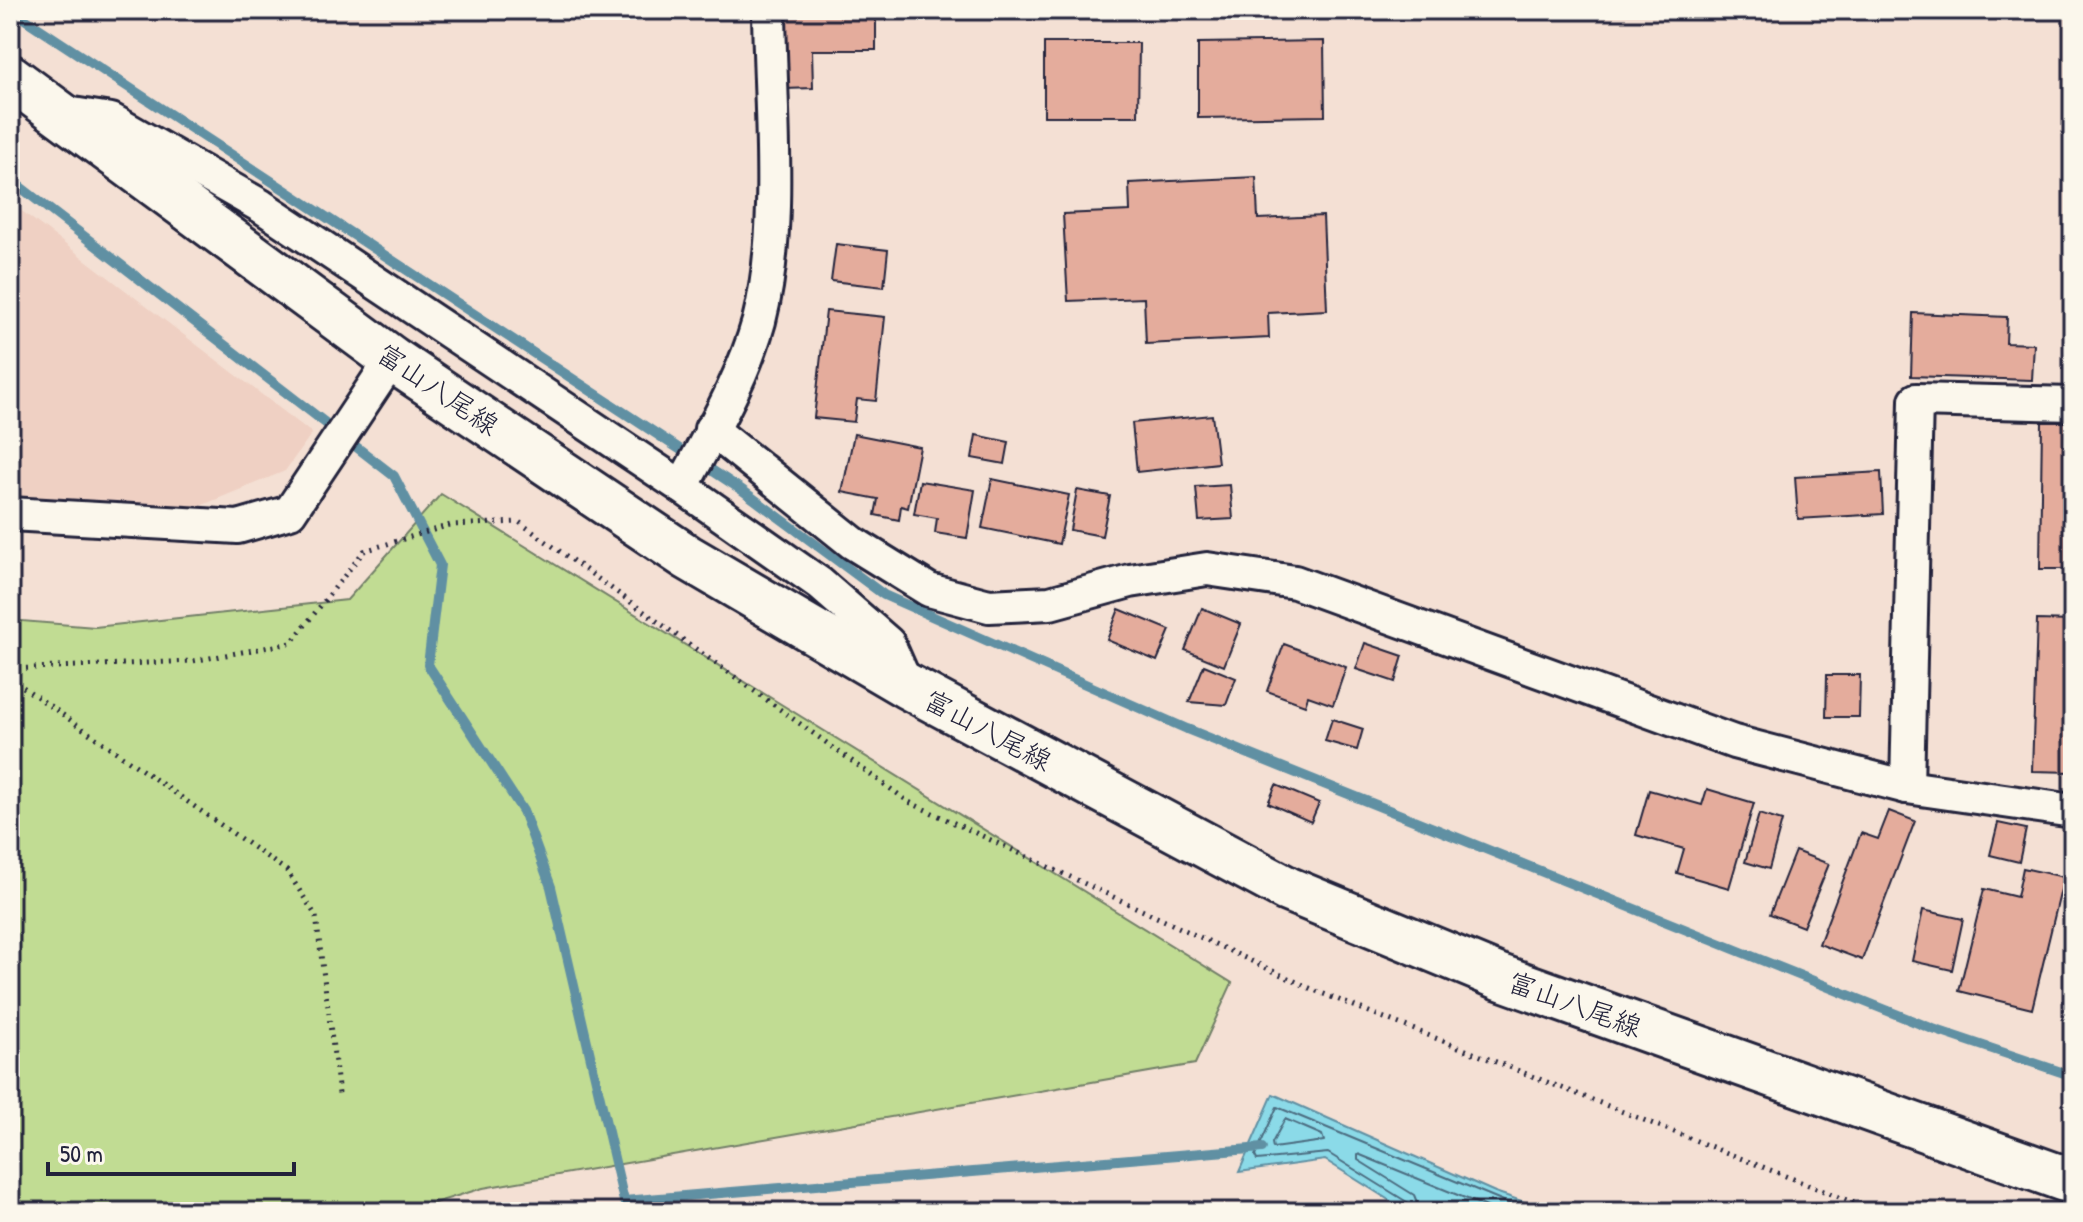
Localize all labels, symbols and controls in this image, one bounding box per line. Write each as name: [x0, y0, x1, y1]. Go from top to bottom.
street label: 富山八尾線: [369, 334, 507, 444]
street label: 富山八尾線: [917, 680, 1059, 780]
street label: 富山八尾線: [1503, 962, 1647, 1046]
scale bar: [48, 1126, 294, 1176]
text: 50 m: [60, 1137, 103, 1169]

